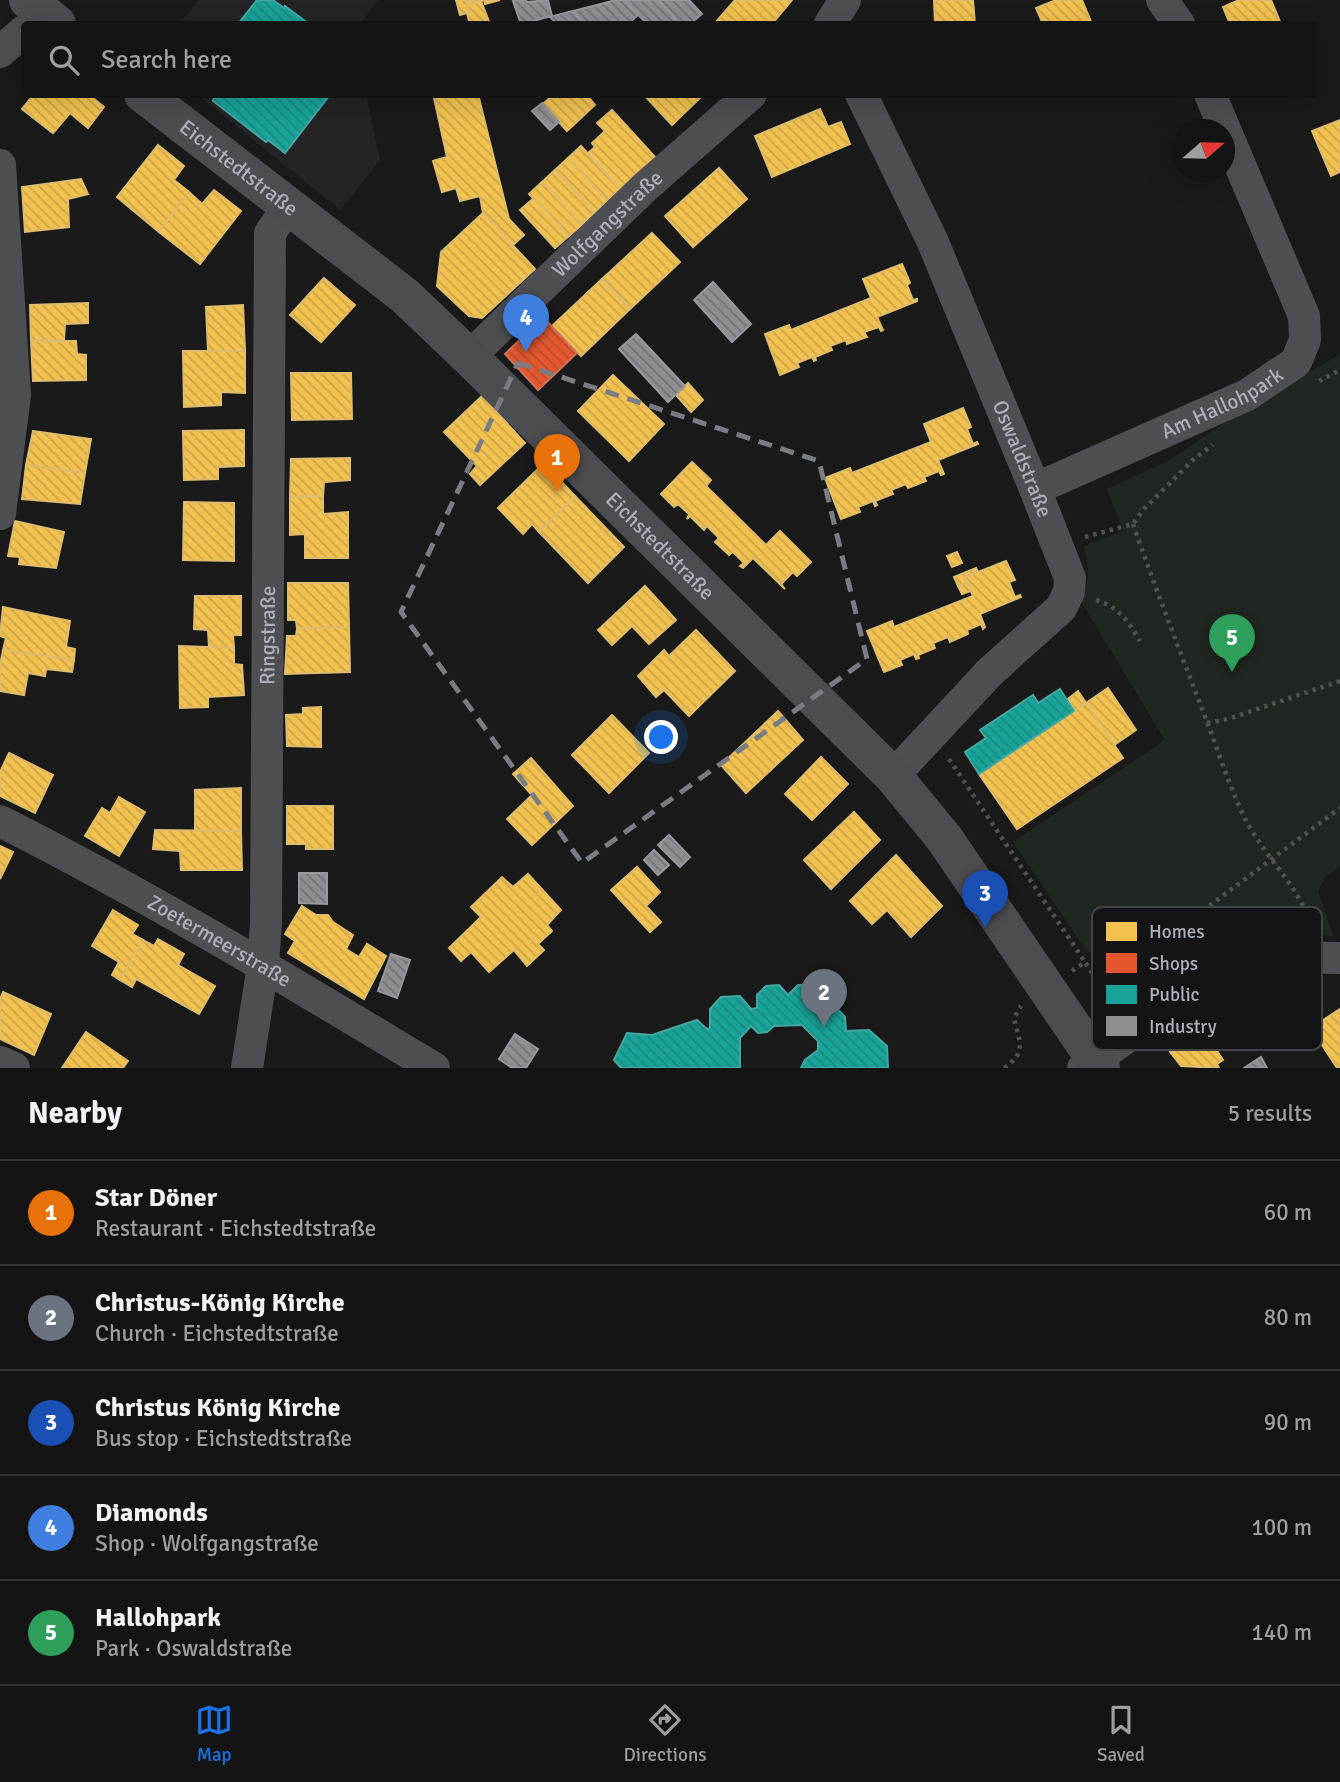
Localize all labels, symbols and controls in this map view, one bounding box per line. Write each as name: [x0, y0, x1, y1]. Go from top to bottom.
search box: [21, 21, 1319, 98]
icon: search: [45, 41, 83, 79]
text: Search here: [101, 44, 232, 76]
street label: Eichstedtstraße: [174, 114, 303, 222]
north arrow: [1172, 119, 1235, 182]
street label: Wolfgangstraße: [546, 165, 668, 283]
pin: 4: [503, 294, 549, 352]
street label: Am Hallohpark: [1157, 361, 1288, 444]
street label: Oswaldstraße: [987, 396, 1058, 521]
pin: 1: [534, 434, 580, 492]
street label: Eichstedtstraße: [600, 486, 720, 605]
street label: Ringstraße: [254, 586, 281, 685]
pin: 5: [1209, 614, 1255, 672]
your location: [644, 720, 678, 754]
pin: 3: [962, 870, 1008, 928]
street label: Zoetermeerstraße: [143, 889, 296, 993]
legend: [1092, 907, 1322, 1050]
text: Homes: [1149, 920, 1205, 944]
text: Shops: [1149, 952, 1198, 976]
pin: 2: [801, 969, 847, 1027]
text: Public: [1149, 983, 1200, 1007]
text: Industry: [1149, 1015, 1217, 1039]
text: Nearby: [28, 1095, 122, 1132]
text: 5 results: [1228, 1099, 1312, 1128]
text: Star Döner: [95, 1182, 217, 1214]
text: 1: [45, 1198, 57, 1227]
text: 60 m: [1264, 1198, 1312, 1227]
text: Restaurant · Eichstedtstraße: [95, 1214, 376, 1243]
text: Christus-König Kirche: [95, 1287, 345, 1319]
text: 2: [45, 1303, 57, 1332]
text: 80 m: [1264, 1303, 1312, 1332]
text: Church · Eichstedtstraße: [95, 1319, 339, 1348]
text: Christus König Kirche: [95, 1392, 341, 1424]
text: 3: [45, 1408, 57, 1437]
text: 90 m: [1264, 1408, 1312, 1437]
text: Bus stop · Eichstedtstraße: [95, 1424, 352, 1453]
text: Diamonds: [95, 1497, 208, 1529]
text: 4: [45, 1513, 57, 1542]
text: 100 m: [1251, 1513, 1312, 1542]
text: Shop · Wolfgangstraße: [95, 1529, 319, 1558]
text: Hallohpark: [95, 1602, 221, 1634]
text: 5: [45, 1618, 57, 1647]
text: 140 m: [1251, 1618, 1312, 1647]
text: Park · Oswaldstraße: [95, 1634, 292, 1663]
tab: Map: [195, 1701, 233, 1767]
tab: Directions: [624, 1701, 707, 1767]
tab: Saved: [1097, 1701, 1145, 1767]

